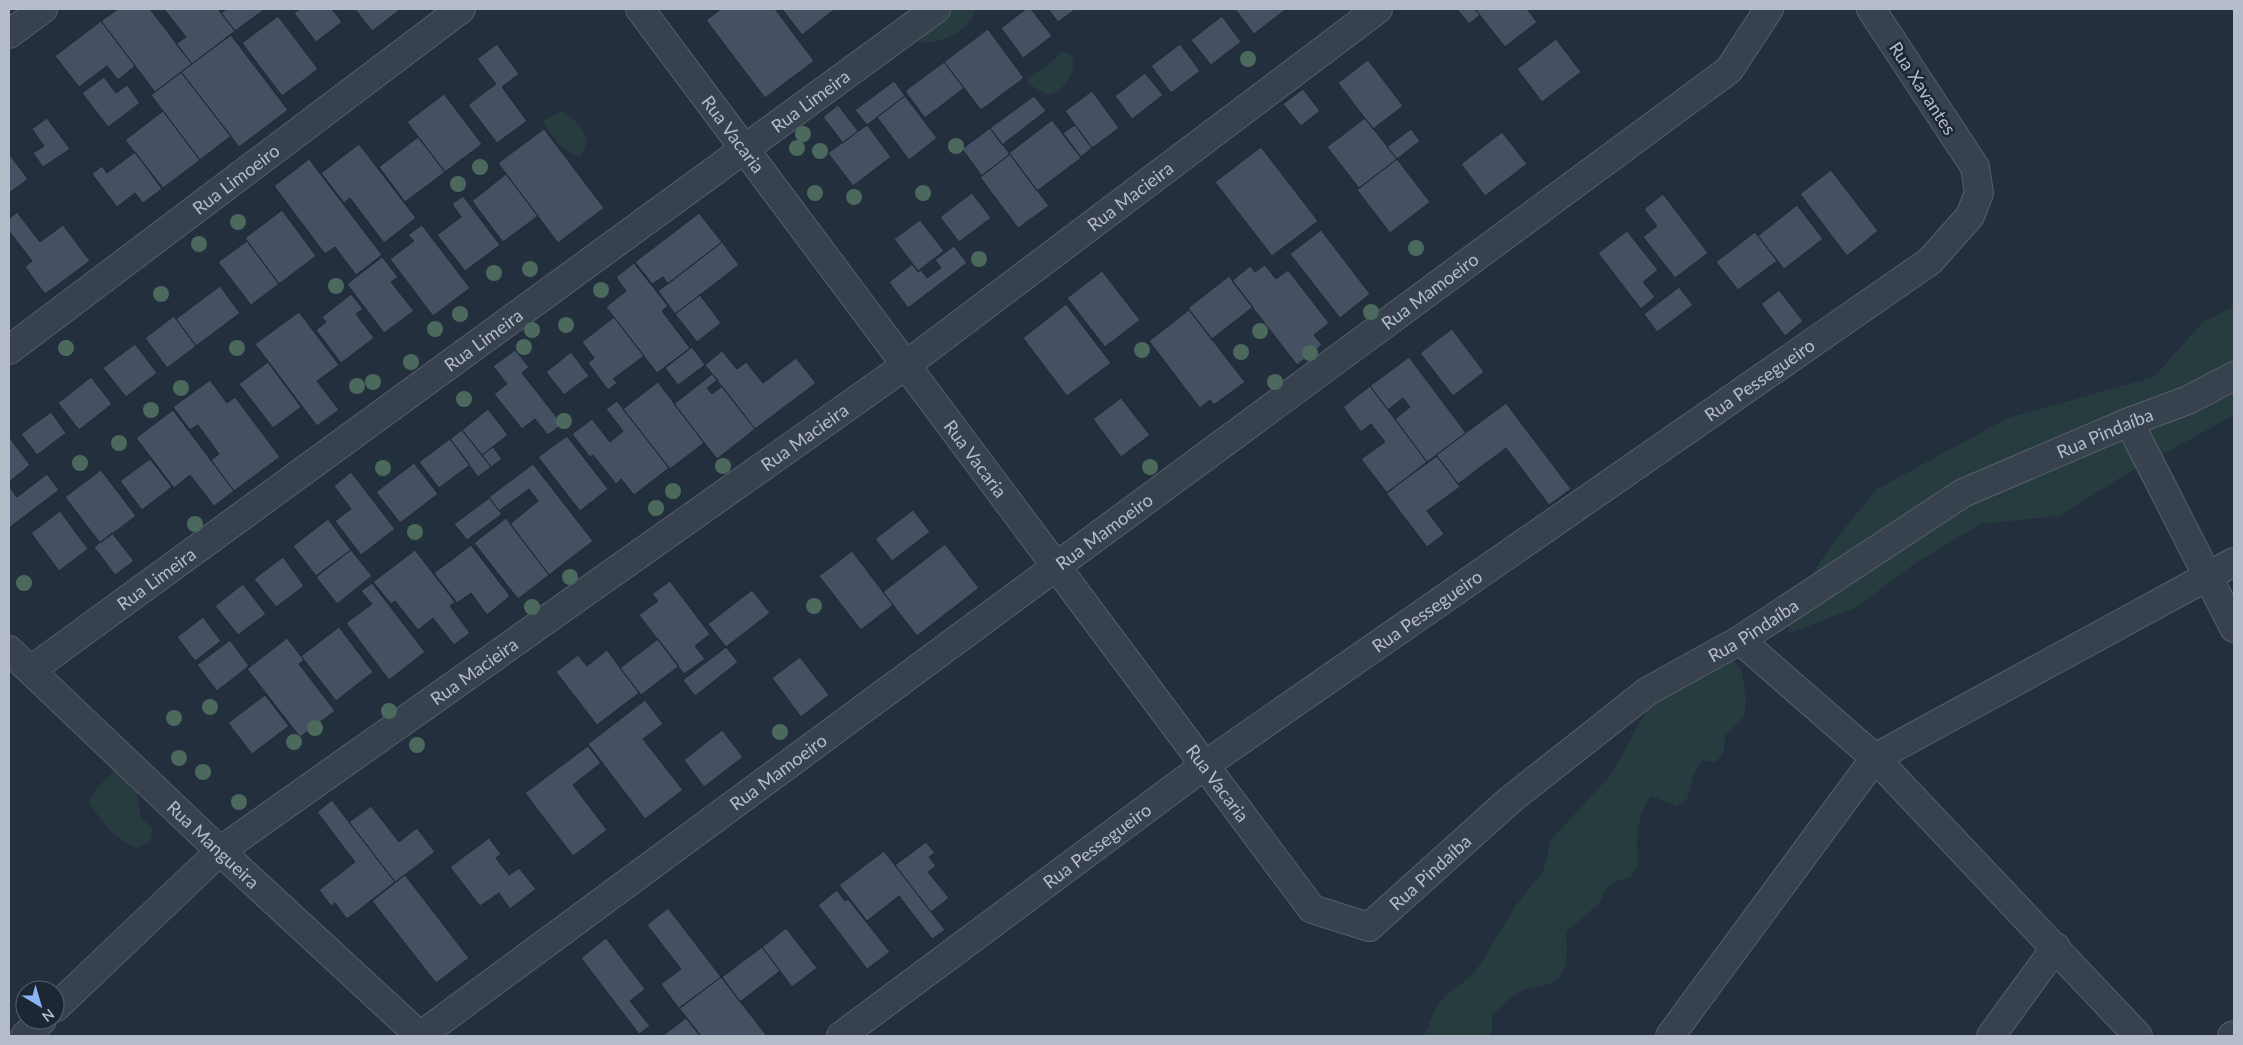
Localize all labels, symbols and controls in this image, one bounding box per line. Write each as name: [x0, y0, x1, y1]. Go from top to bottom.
street label: Rua Xavantes: [1885, 37, 1961, 139]
street label: Rua Limeira: [767, 65, 854, 137]
street label: Rua Vacaria: [697, 91, 769, 177]
street label: Rua Limoeiro: [188, 139, 284, 219]
street label: Rua Macieira: [1083, 157, 1177, 236]
street label: Rua Mamoeiro: [1377, 248, 1483, 334]
street label: Rua Limeira: [440, 304, 527, 376]
street label: Rua Pessegueiro: [1700, 334, 1819, 425]
street label: Rua Macieira: [756, 398, 852, 475]
street label: Rua Pindaíba: [2053, 403, 2156, 463]
street label: Rua Vacaria: [940, 415, 1012, 502]
street label: Rua Mamoeiro: [1051, 488, 1157, 574]
street label: Rua Limeira: [112, 543, 200, 615]
street label: Rua Pessegueiro: [1368, 565, 1486, 657]
street label: Rua Pindaíba: [1704, 594, 1802, 667]
street label: Rua Macieira: [426, 633, 522, 710]
street label: Rua Mamoeiro: [725, 729, 831, 815]
street label: Rua Vacaria: [1182, 740, 1254, 826]
street label: Rua Mangueira: [163, 796, 264, 893]
street label: Rua Pessegueiro: [1038, 798, 1155, 893]
street label: Rua Pindaíba: [1385, 830, 1475, 915]
north arrow: [15, 980, 65, 1030]
text: N: [39, 1006, 58, 1026]

